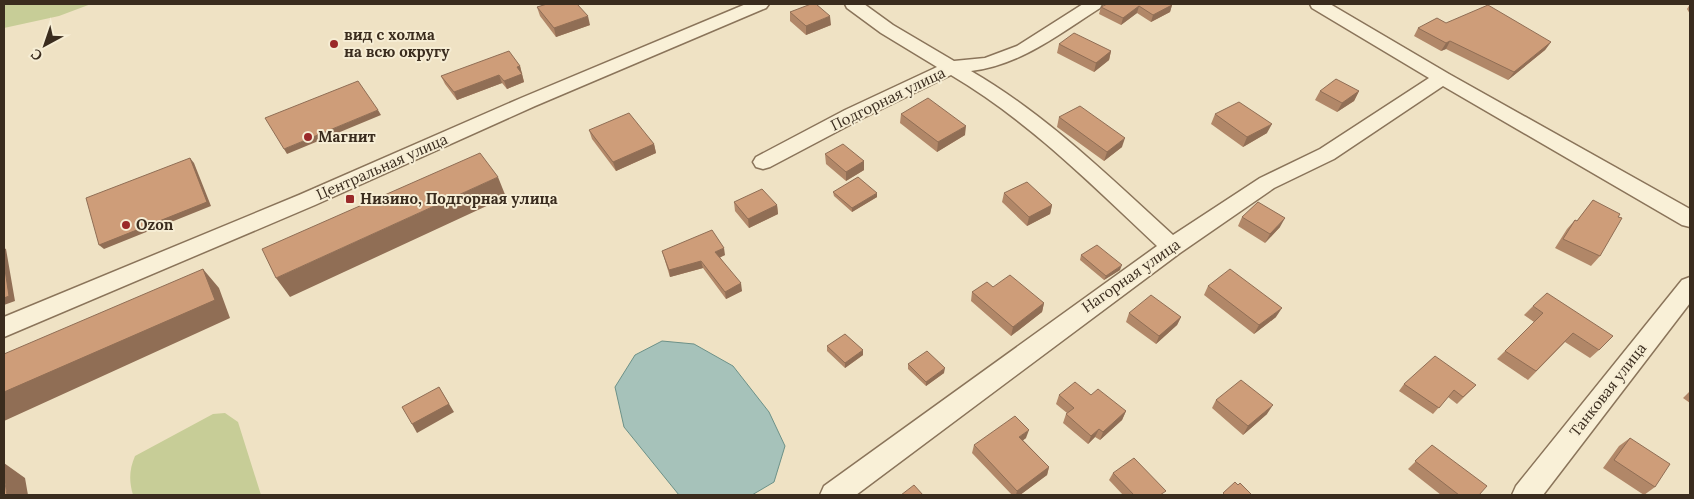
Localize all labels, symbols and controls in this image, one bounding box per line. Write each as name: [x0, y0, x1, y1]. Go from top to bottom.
north arrow: [20, 20, 70, 70]
place label: вид с холма на всю округу: [344, 25, 450, 61]
marker: вид с холма на всю округу: [328, 38, 340, 50]
text: С: [27, 45, 46, 65]
street label: Подгорная улица: [827, 62, 949, 135]
place label: Магнит: [318, 127, 376, 146]
street label: Центральная улица: [313, 129, 451, 204]
marker: Магнит: [302, 131, 314, 143]
place label: Низино, Подгорная улица: [360, 189, 558, 208]
marker: Низино, Подгорная улица: [344, 193, 356, 205]
place label: Ozon: [136, 215, 174, 234]
marker: Ozon: [120, 219, 132, 231]
street label: Нагорная улица: [1078, 234, 1184, 317]
street label: Танковая улица: [1565, 339, 1650, 440]

